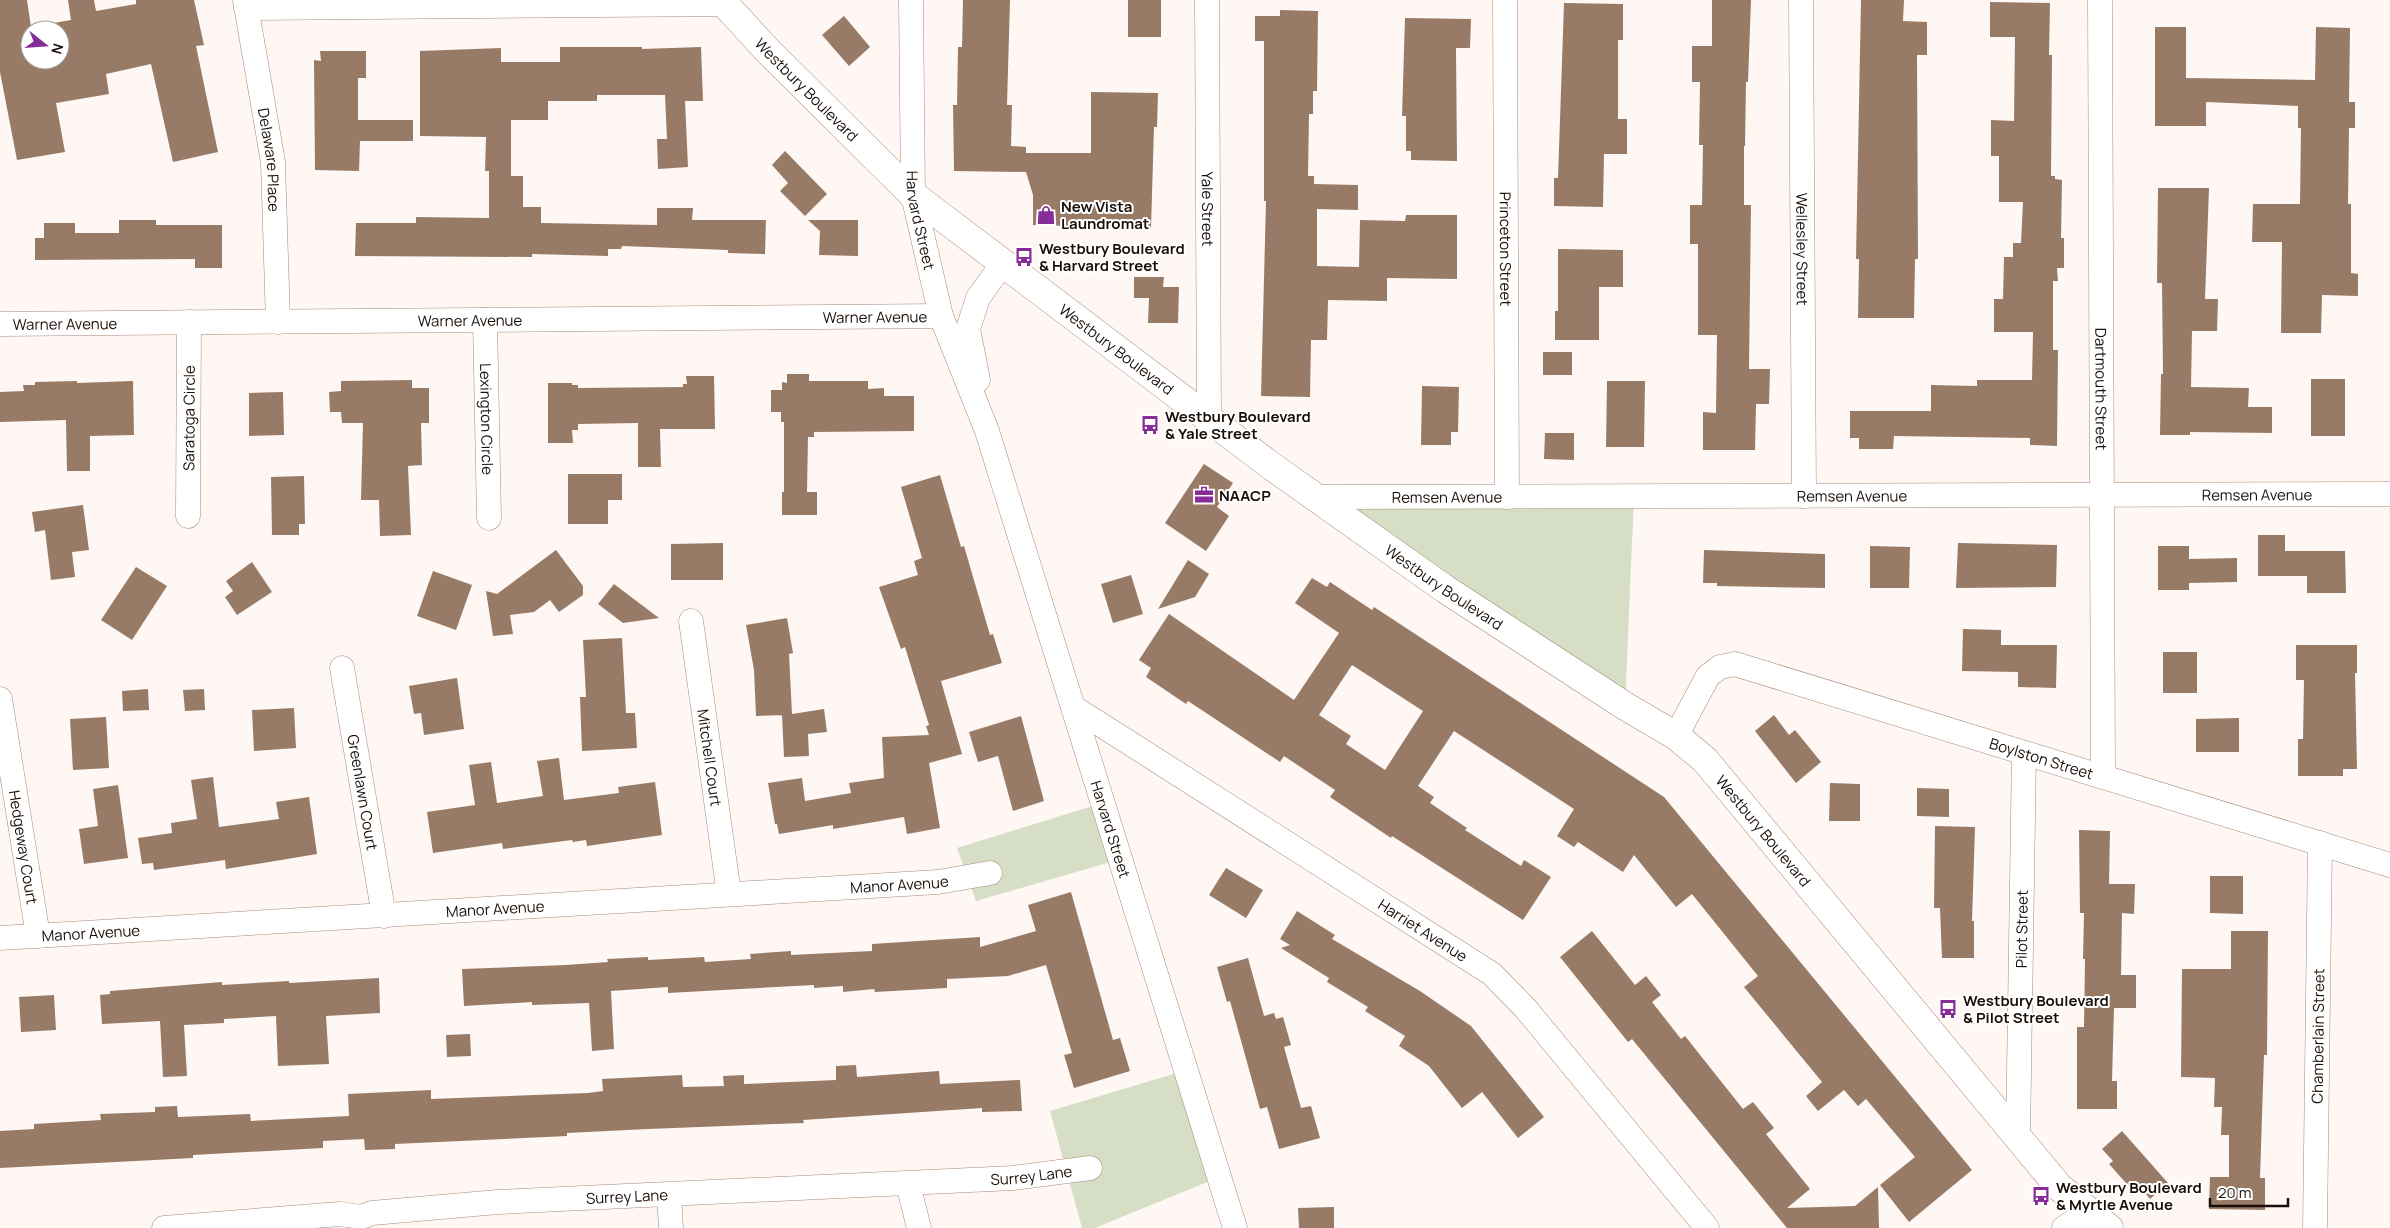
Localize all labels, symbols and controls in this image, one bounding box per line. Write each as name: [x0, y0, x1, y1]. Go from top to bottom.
north arrow: [20, 20, 70, 70]
street label: Westbury Boulevard: [750, 33, 863, 146]
text: N: [47, 41, 68, 57]
street label: Delaware Place: [253, 106, 285, 212]
street label: Harvard Street: [902, 170, 940, 272]
street label: Yale Street: [1197, 172, 1219, 246]
street label: Princeton Street: [1495, 192, 1517, 306]
street label: Wellesley Street: [1792, 193, 1813, 305]
place label: New Vista Laundromat: [1061, 196, 1149, 234]
shop icon: New Vista Laundromat: [1035, 204, 1057, 226]
place label: Westbury Boulevard & Harvard Street: [1039, 238, 1185, 276]
bus stop icon: Westbury Boulevard & Harvard Street: [1013, 246, 1035, 268]
street label: Westbury Boulevard: [1055, 299, 1178, 399]
street label: Warner Avenue: [823, 306, 928, 328]
street label: Warner Avenue: [418, 309, 523, 331]
street label: Warner Avenue: [13, 313, 118, 334]
street label: Dartmouth Street: [2091, 328, 2112, 450]
street label: Lexington Circle: [475, 363, 499, 475]
street label: Saratoga Circle: [178, 365, 199, 471]
place label: Westbury Boulevard & Yale Street: [1165, 406, 1311, 444]
bus stop icon: Westbury Boulevard & Yale Street: [1139, 414, 1161, 436]
office icon: NAACP: [1193, 484, 1215, 506]
street label: Remsen Avenue: [2202, 484, 2312, 505]
place label: NAACP: [1219, 485, 1271, 506]
street label: Remsen Avenue: [1797, 485, 1907, 506]
street label: Remsen Avenue: [1392, 486, 1502, 507]
street label: Westbury Boulevard: [1381, 539, 1507, 635]
street label: Mitchell Court: [693, 708, 727, 808]
street label: Boylston Street: [1987, 732, 2096, 784]
street label: Greenlawn Court: [343, 733, 383, 852]
street label: Westbury Boulevard: [1711, 771, 1816, 891]
street label: Harvard Street: [1086, 778, 1136, 880]
street label: Hedgeway Court: [4, 789, 43, 906]
street label: Manor Avenue: [850, 870, 950, 898]
street label: Pilot Street: [2010, 890, 2032, 968]
street label: Harriet Avenue: [1374, 894, 1472, 966]
street label: Manor Avenue: [445, 895, 545, 922]
street label: Manor Avenue: [41, 919, 141, 946]
street label: Chamberlain Street: [2306, 968, 2329, 1104]
place label: Westbury Boulevard & Pilot Street: [1963, 990, 2109, 1028]
bus stop icon: Westbury Boulevard & Pilot Street: [1937, 998, 1959, 1020]
street label: Surrey Lane: [990, 1160, 1074, 1190]
scale bar: [2210, 1176, 2288, 1208]
place label: Westbury Boulevard & Myrtle Avenue: [2056, 1177, 2202, 1215]
text: 20 m: [2218, 1182, 2251, 1203]
street label: Surrey Lane: [585, 1184, 669, 1208]
bus stop icon: Westbury Boulevard & Myrtle Avenue: [2030, 1185, 2052, 1207]

